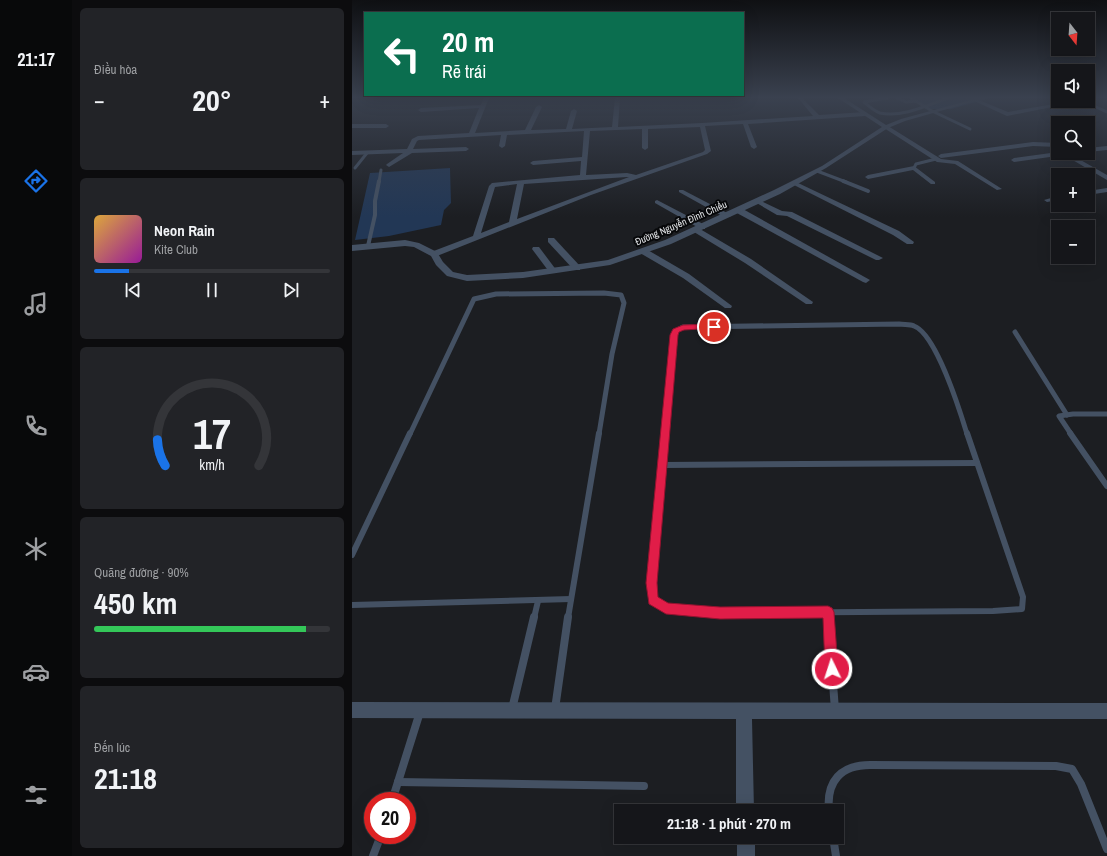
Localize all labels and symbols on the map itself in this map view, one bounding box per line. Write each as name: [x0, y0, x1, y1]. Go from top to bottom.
north arrow: [1051, 12, 1095, 56]
street label: Đường Nguyễn Đình Chiểu: [633, 198, 729, 248]
pin: [697, 310, 731, 344]
position arrow: [811, 648, 853, 690]
speed limit sign: 20: [364, 792, 416, 844]

